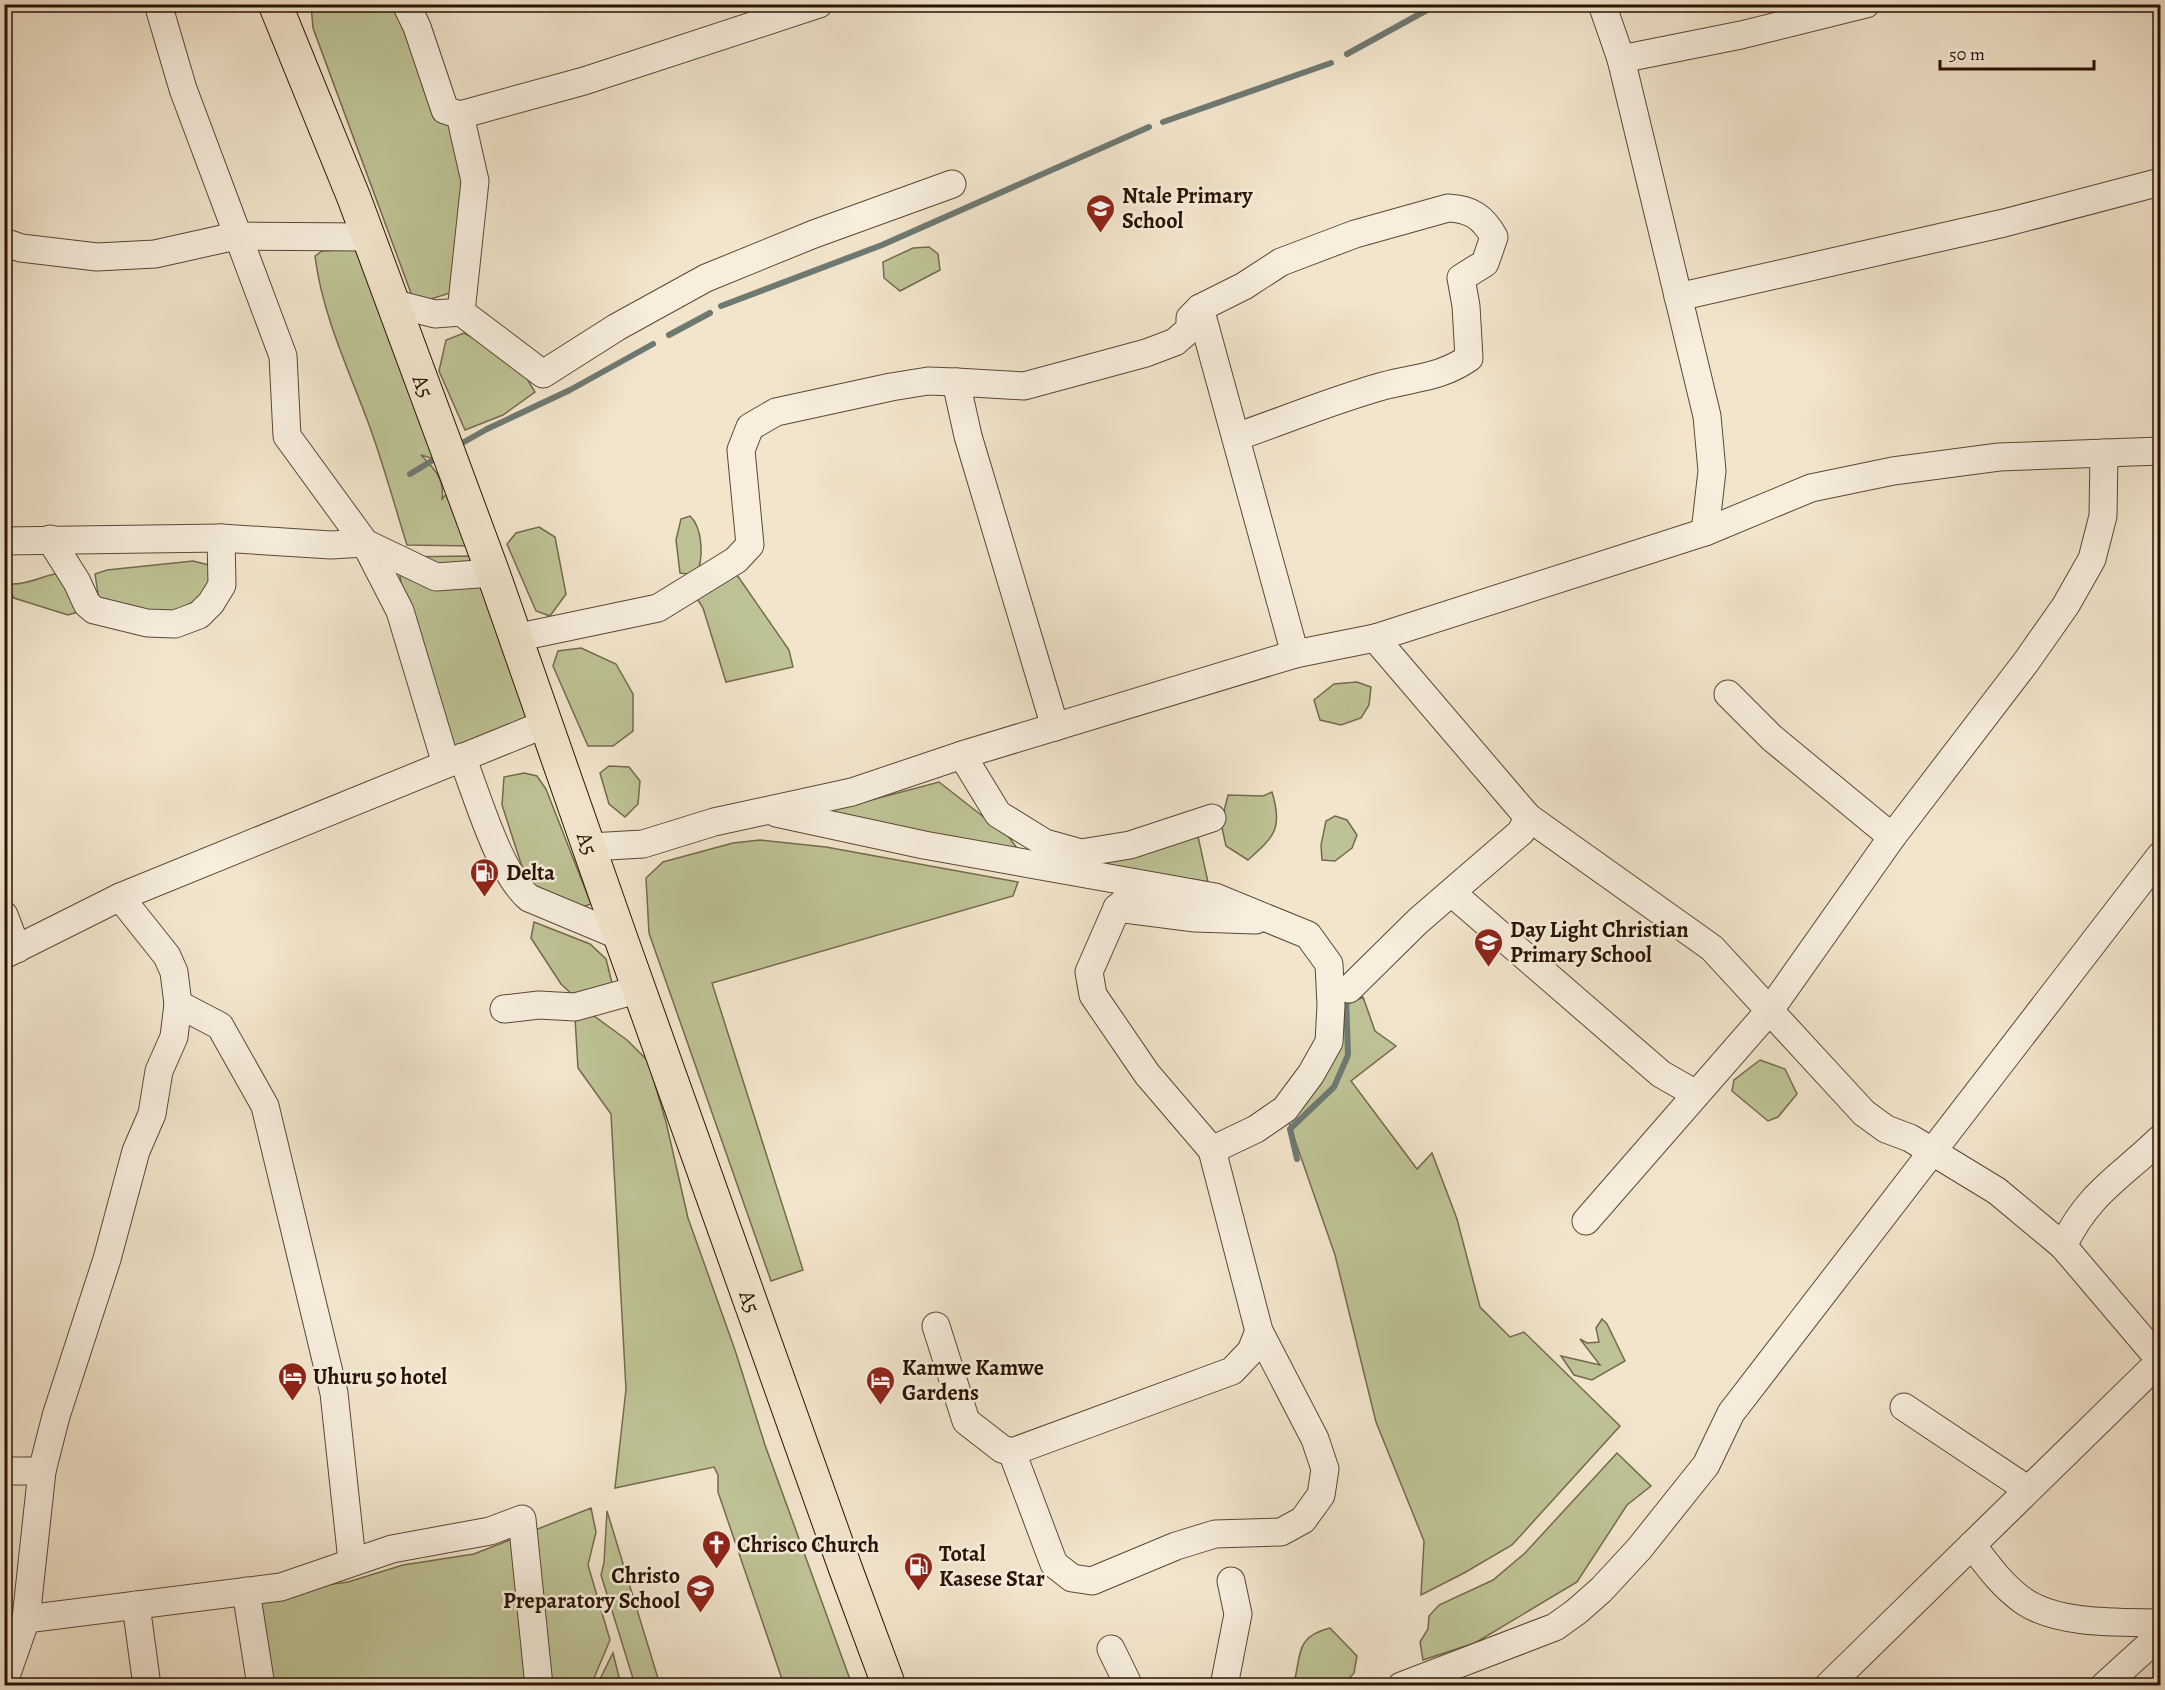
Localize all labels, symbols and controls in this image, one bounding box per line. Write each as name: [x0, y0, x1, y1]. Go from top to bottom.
scale bar: [1940, 33, 2094, 71]
text: 50 m: [1949, 42, 1985, 66]
place label: Ntale Primary School: [1122, 181, 1253, 236]
school or university icon: Ntale Primary School: [1085, 192, 1117, 234]
street label: A5: [404, 370, 441, 402]
street label: A5: [569, 827, 605, 859]
fuel station icon: Delta: [469, 856, 501, 898]
place label: Delta: [506, 858, 555, 888]
place label: Day Light Christian Primary School: [1510, 915, 1689, 970]
school or university icon: Day Light Christian Primary School: [1473, 926, 1505, 968]
street label: A5: [731, 1285, 767, 1317]
place label: Kamwe Kamwe Gardens: [902, 1353, 1044, 1408]
hotel icon: Uhuru 50 hotel: [276, 1360, 308, 1402]
place label: Uhuru 50 hotel: [313, 1362, 447, 1392]
hotel icon: Kamwe Kamwe Gardens: [865, 1364, 897, 1406]
church icon: Chrisco Church: [700, 1528, 732, 1570]
place label: Chrisco Church: [737, 1530, 879, 1560]
place label: Total Kasese Star: [939, 1539, 1045, 1594]
fuel station icon: Total Kasese Star: [902, 1550, 934, 1592]
place label: Christo Preparatory School: [503, 1561, 680, 1616]
school or university icon: Christo Preparatory School: [685, 1572, 717, 1614]

